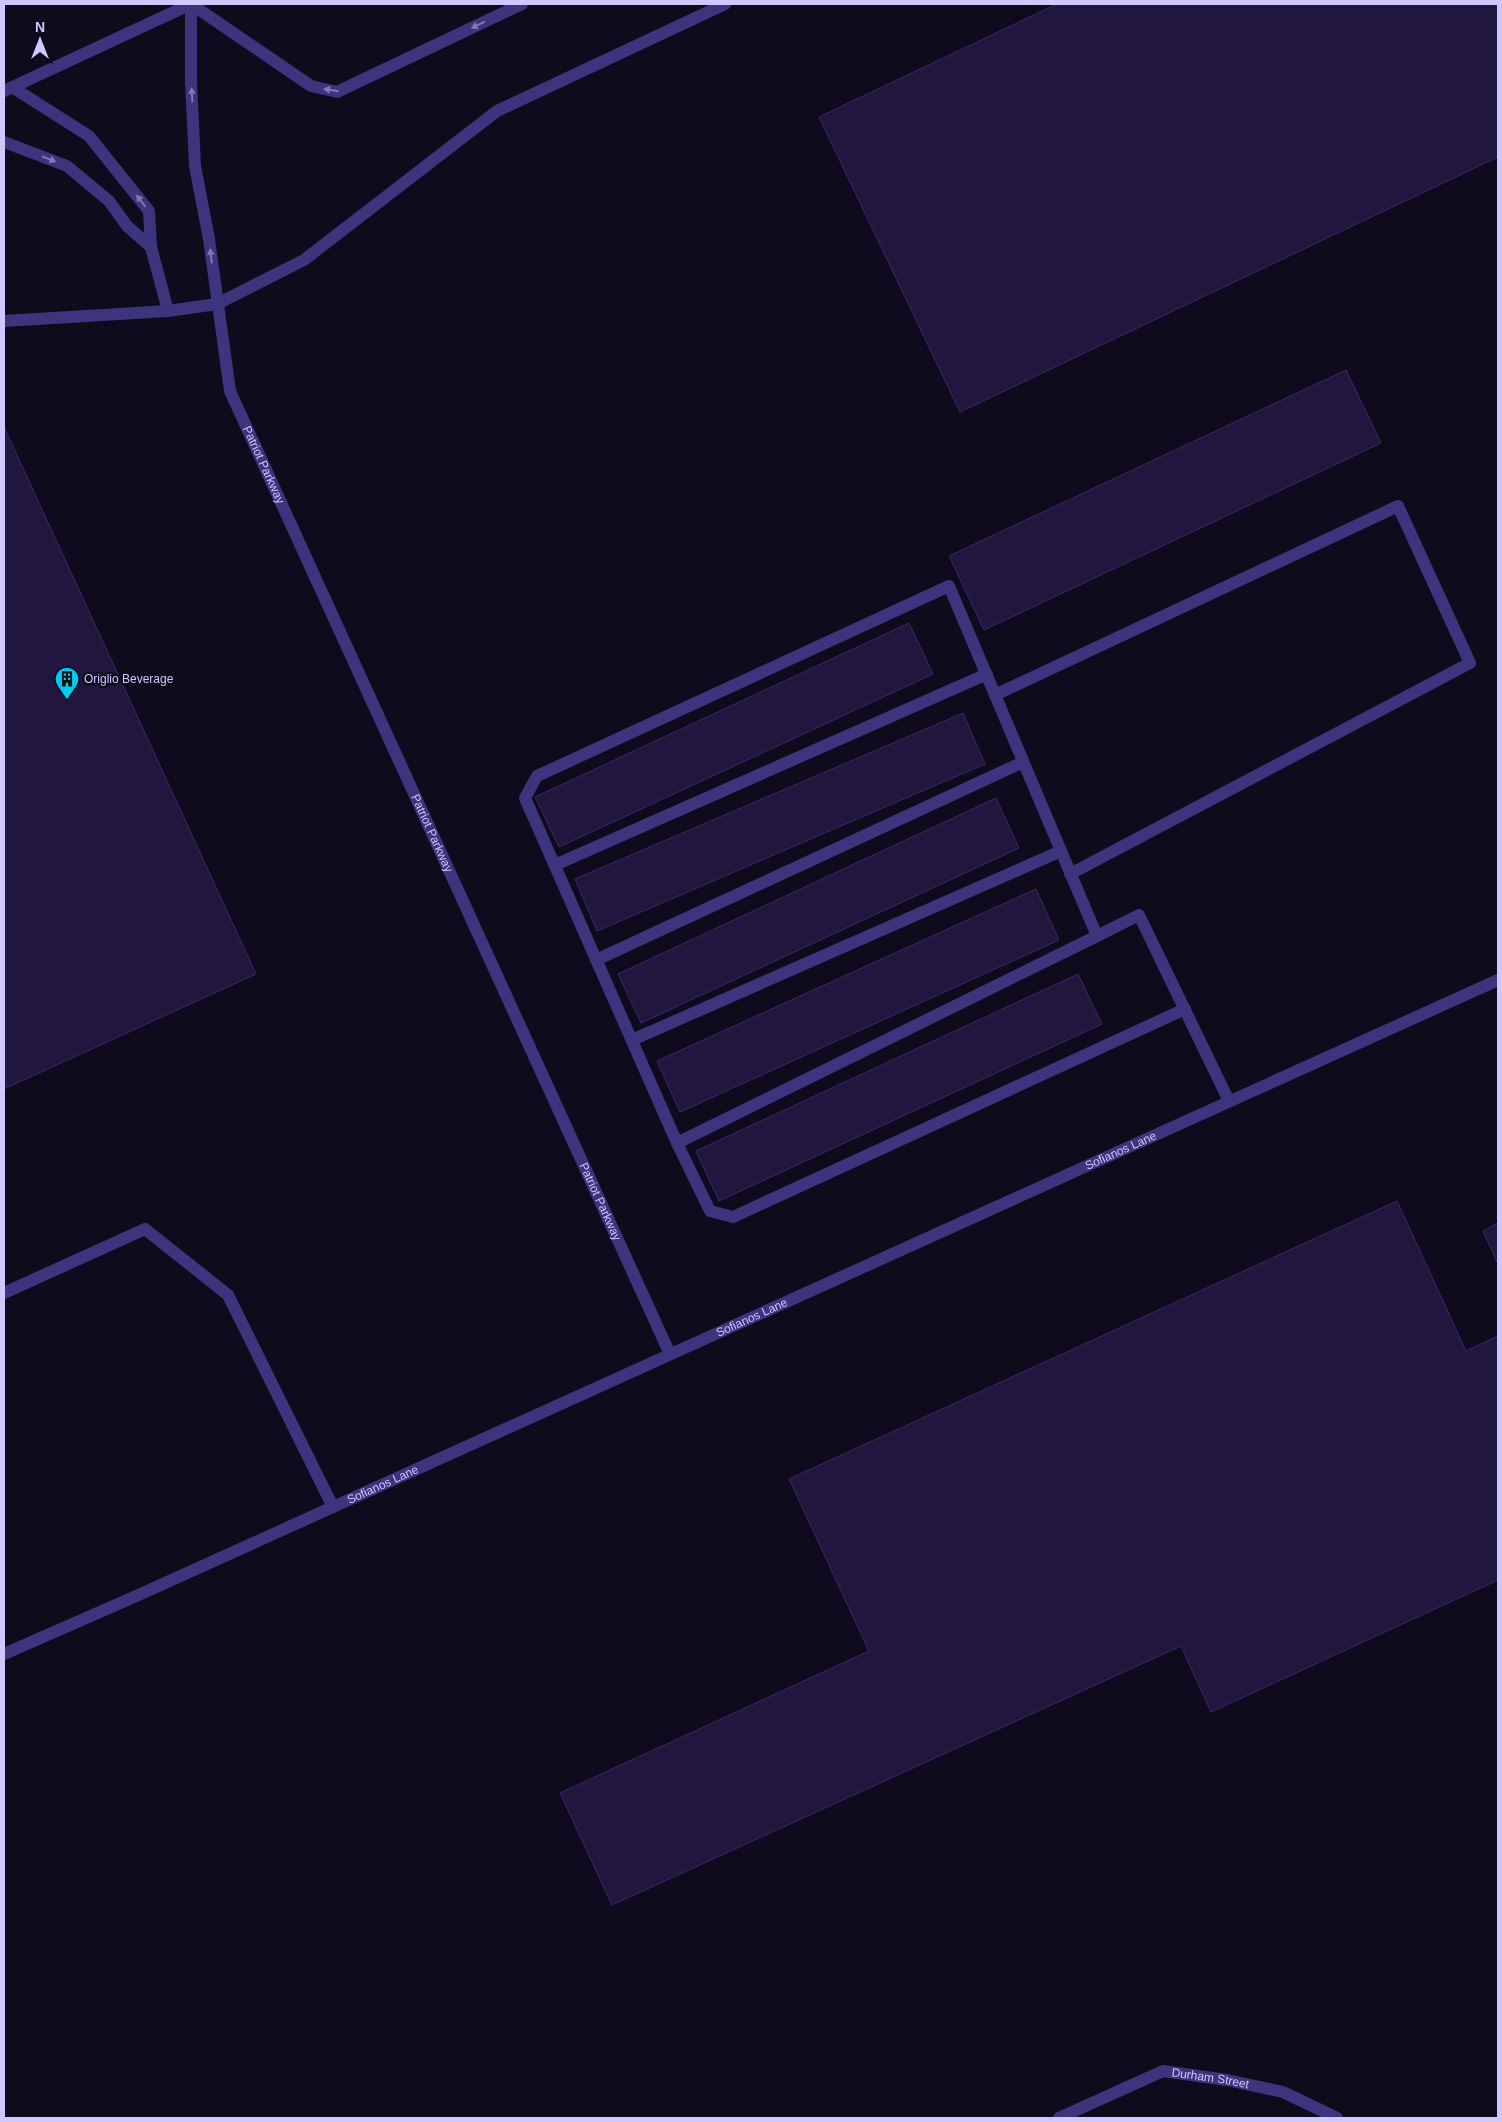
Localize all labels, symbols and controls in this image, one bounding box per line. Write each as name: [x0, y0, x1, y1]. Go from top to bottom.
north arrow: [15, 15, 65, 65]
text: N: [35, 19, 45, 35]
one-way arrow: [471, 21, 485, 29]
one-way arrow: [322, 86, 338, 94]
one-way arrow: [187, 87, 195, 103]
one-way arrow: [42, 155, 57, 163]
one-way arrow: [136, 195, 147, 208]
one-way arrow: [207, 248, 215, 264]
street label: Patriot Parkway: [240, 424, 288, 506]
building icon: Origlio Beverage: [54, 666, 80, 700]
place label: Origlio Beverage: [84, 672, 174, 686]
street label: Patriot Parkway: [408, 792, 456, 874]
street label: Sofianos Lane: [1083, 1128, 1159, 1173]
street label: Patriot Parkway: [576, 1160, 624, 1243]
street label: Sofianos Lane: [714, 1295, 790, 1340]
street label: Sofianos Lane: [345, 1462, 421, 1507]
street label: Durham Street: [1171, 2065, 1251, 2092]

